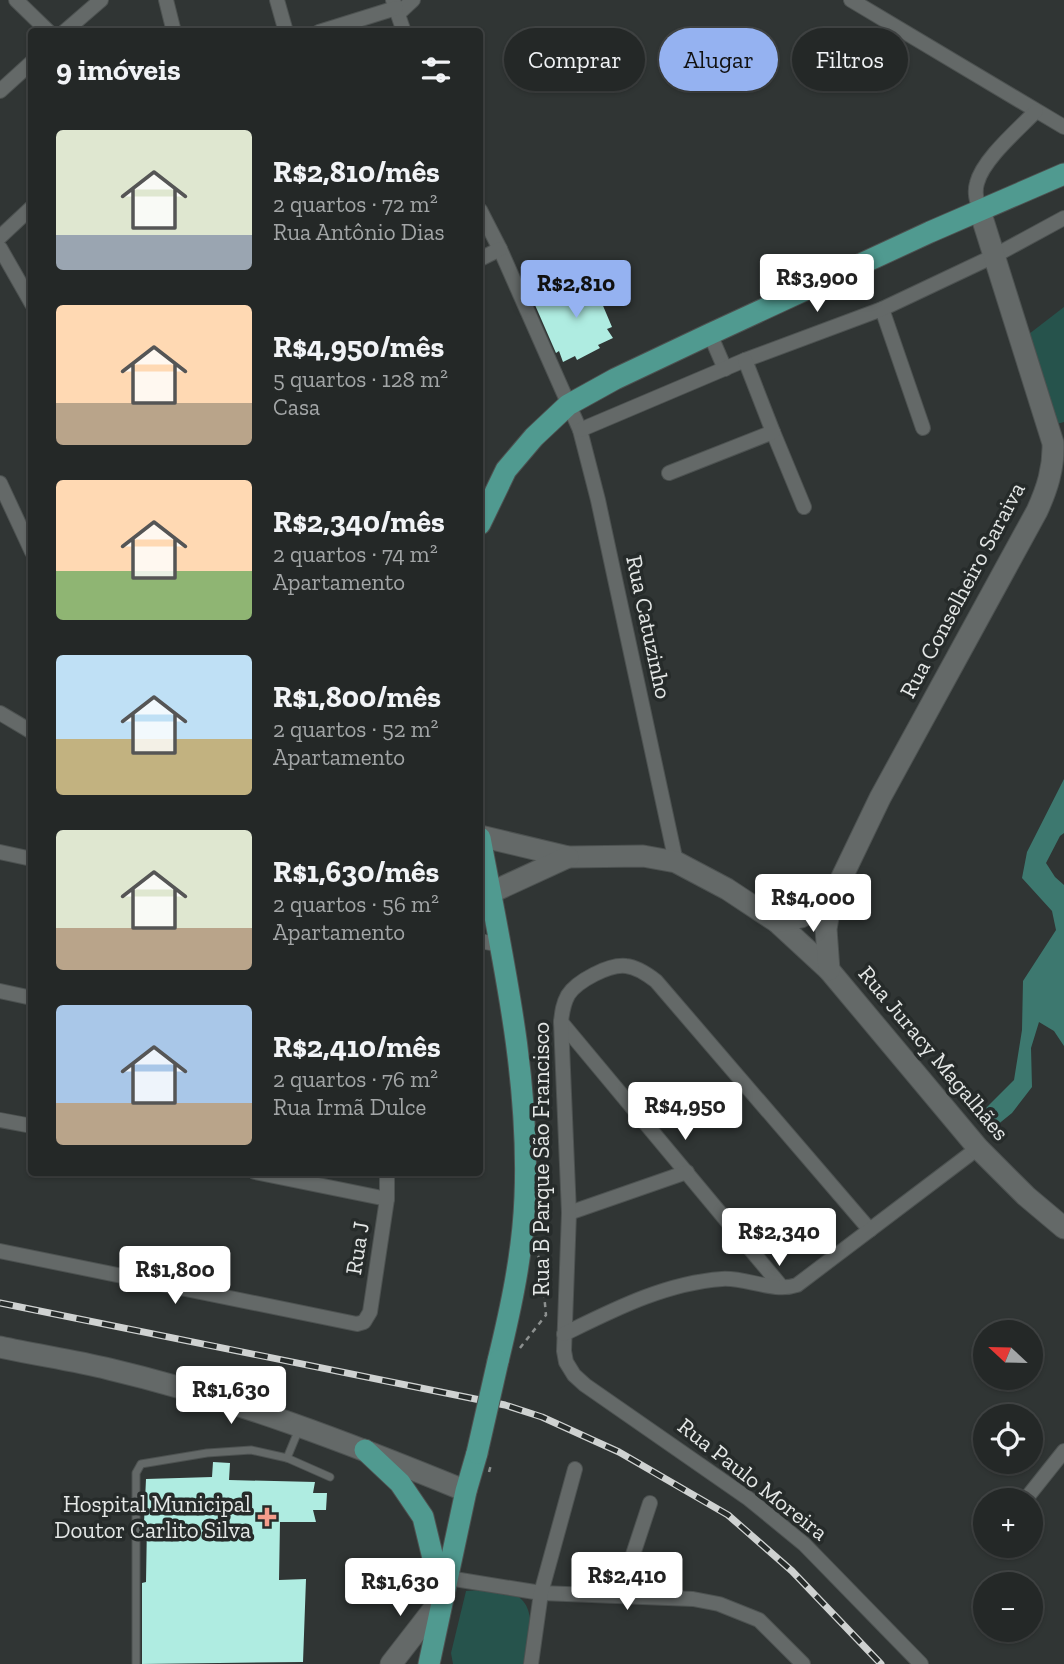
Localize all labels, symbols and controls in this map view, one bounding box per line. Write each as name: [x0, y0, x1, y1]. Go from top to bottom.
chip: Comprar: [504, 28, 645, 91]
chip: Alugar: [659, 28, 778, 91]
chip: Filtros: [792, 28, 908, 91]
icon: filters: [417, 51, 455, 89]
text: 9 imóveis: [56, 52, 181, 88]
text: R$2,810/mês: [273, 154, 440, 190]
icon: home: [112, 158, 196, 242]
text: 2 quartos · 72 m²: [273, 190, 438, 218]
text: Rua Antônio Dias: [273, 218, 445, 246]
pin: R$3,900: [752, 254, 882, 314]
pin: R$2,810: [511, 260, 641, 320]
text: R$3,900: [776, 263, 858, 291]
text: R$2,810: [537, 269, 615, 297]
text: R$4,950/mês: [273, 329, 444, 365]
icon: home: [112, 333, 196, 417]
text: 5 quartos · 128 m²: [273, 365, 448, 393]
text: Casa: [273, 393, 320, 421]
street label: Rua Conselheiro Saraiva: [893, 477, 1031, 703]
text: R$2,340/mês: [273, 504, 445, 540]
icon: home: [112, 508, 196, 592]
text: 2 quartos · 74 m²: [273, 540, 438, 568]
street label: Rua Catuzinho: [620, 553, 678, 701]
text: Apartamento: [273, 568, 405, 596]
text: R$1,800/mês: [273, 679, 441, 715]
icon: home: [112, 683, 196, 767]
text: 2 quartos · 52 m²: [273, 715, 439, 743]
text: Apartamento: [273, 743, 405, 771]
text: R$1,630/mês: [273, 854, 439, 890]
icon: home: [112, 858, 196, 942]
pin: R$4,000: [748, 874, 878, 934]
text: R$4,000: [771, 883, 855, 911]
text: 2 quartos · 56 m²: [273, 890, 439, 918]
text: Apartamento: [273, 918, 405, 946]
street label: Rua Juracy Magalhães: [853, 960, 1015, 1146]
street label: Rua B Parque São Francisco: [527, 1022, 555, 1296]
text: R$2,410/mês: [273, 1029, 441, 1065]
icon: home: [112, 1033, 196, 1117]
text: 2 quartos · 76 m²: [273, 1065, 438, 1093]
pin: R$4,950: [620, 1082, 750, 1142]
text: R$4,950: [644, 1091, 726, 1119]
text: Rua Irmã Dulce: [273, 1093, 426, 1121]
pin: R$2,340: [714, 1208, 844, 1268]
text: R$2,340: [738, 1217, 820, 1245]
street label: Rua J: [339, 1219, 375, 1277]
pin: R$1,800: [110, 1246, 240, 1306]
text: R$1,800: [135, 1255, 215, 1283]
north arrow: [973, 1320, 1043, 1390]
map controls: [973, 1320, 1043, 1642]
pin: R$1,630: [166, 1366, 296, 1426]
text: R$1,630: [192, 1375, 270, 1403]
button: locate: [973, 1404, 1043, 1474]
street label: Rua Paulo Moreira: [672, 1412, 834, 1546]
button: +: [973, 1488, 1043, 1558]
place label: Hospital Municipal Doutor Carlito Silva: [54, 1490, 251, 1544]
marker: Hospital Municipal Doutor Carlito Silva: [257, 1507, 277, 1527]
pin: R$2,410: [562, 1552, 692, 1612]
pin: R$1,630: [335, 1558, 465, 1618]
text: R$2,410: [587, 1561, 667, 1589]
text: R$1,630: [361, 1567, 439, 1595]
button: −: [973, 1572, 1043, 1642]

